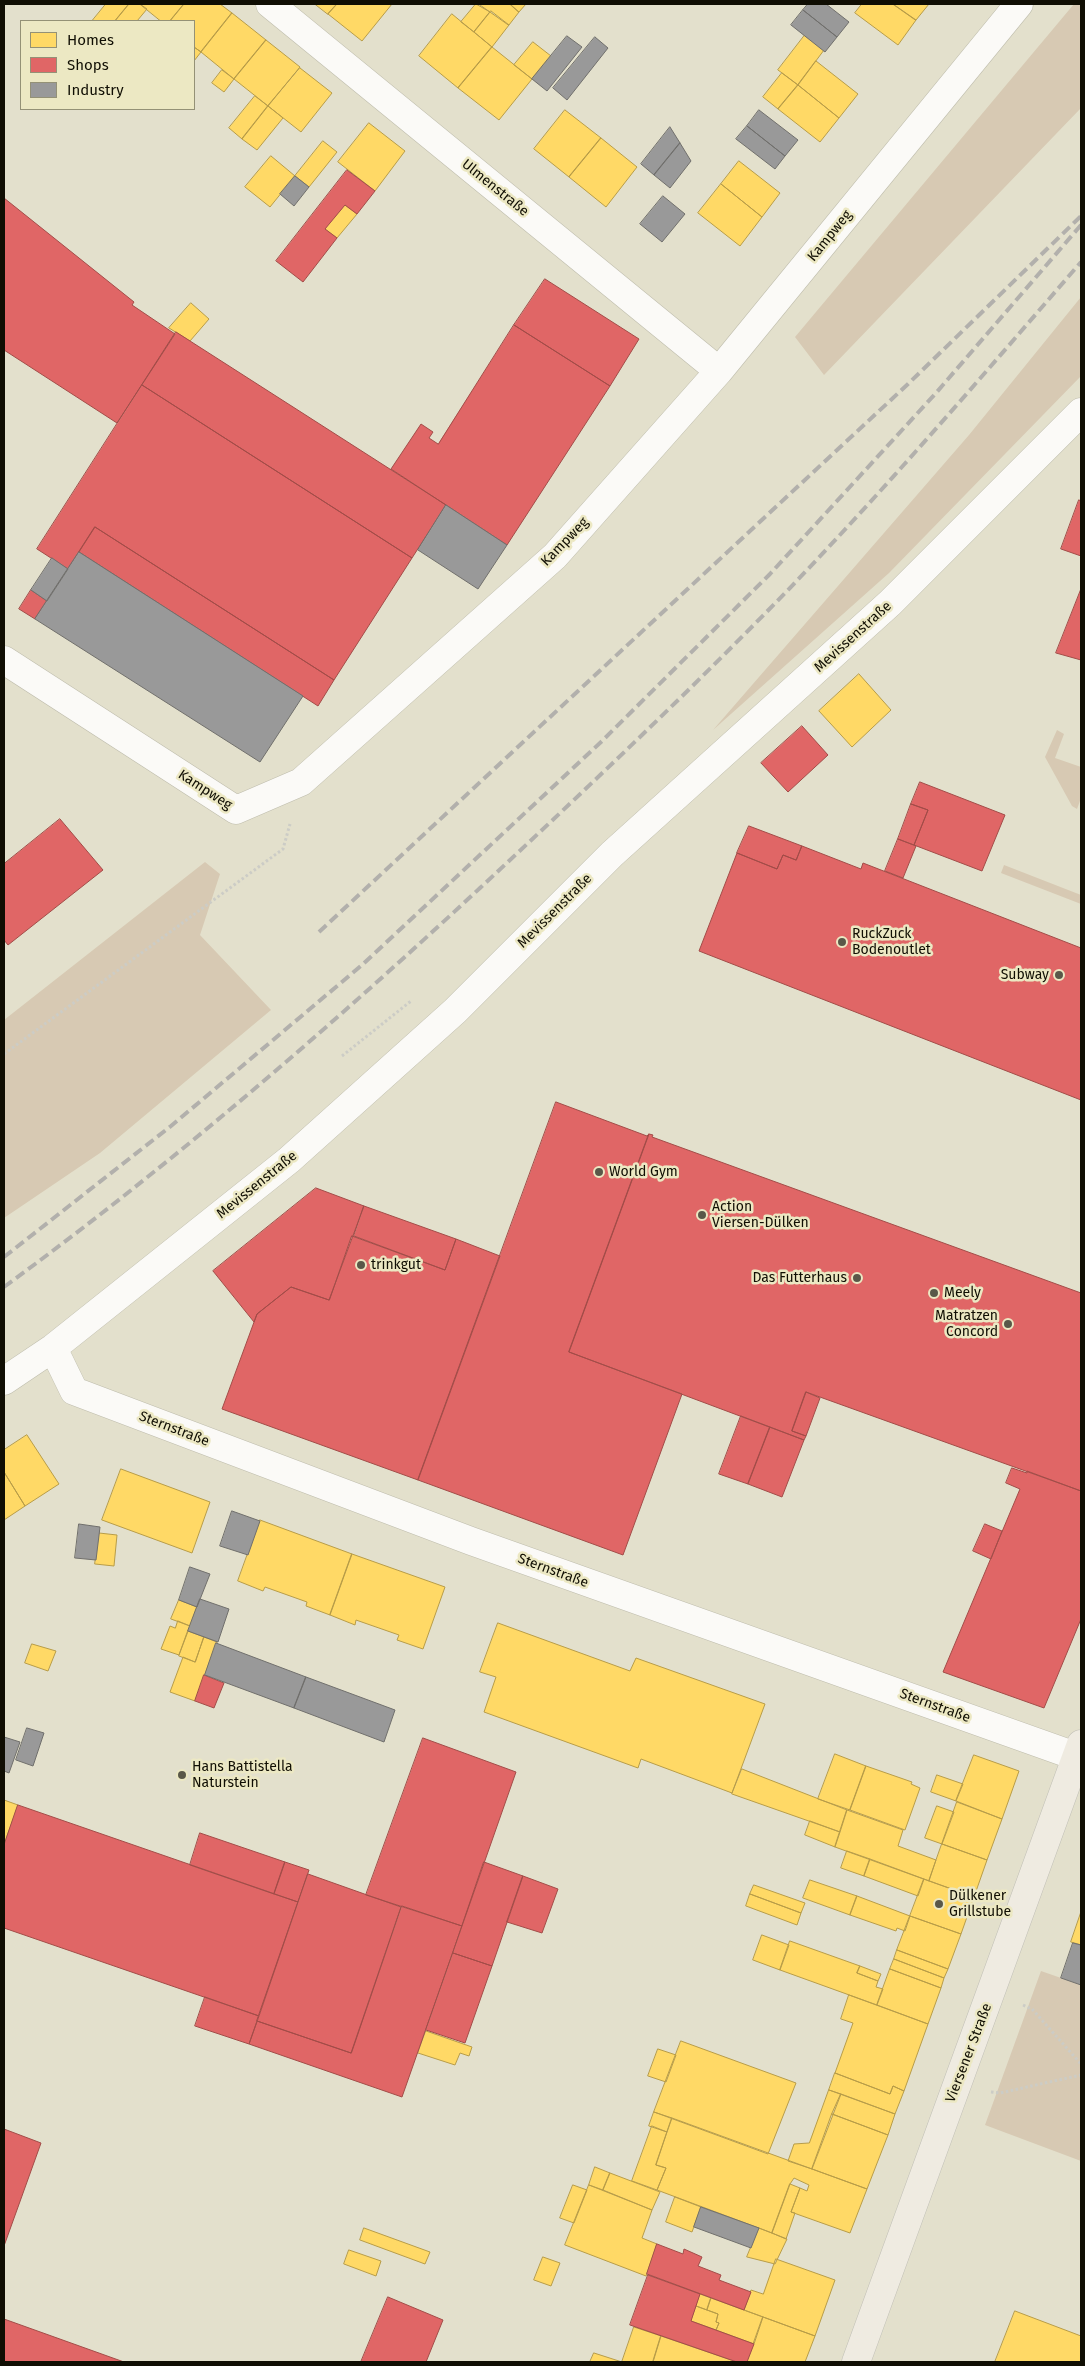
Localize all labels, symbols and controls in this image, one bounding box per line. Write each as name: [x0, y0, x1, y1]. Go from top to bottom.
legend: [20, 20, 195, 110]
text: Homes: [67, 31, 114, 49]
text: Shops: [67, 56, 109, 74]
text: Industry: [67, 81, 124, 99]
street label: Ulmenstraße: [458, 156, 532, 220]
street label: Kampweg: [804, 207, 856, 265]
street label: Kampweg: [538, 514, 592, 570]
street label: Mevissenstraße: [811, 598, 895, 676]
street label: Kampweg: [175, 766, 235, 814]
street label: Mevissenstraße: [514, 870, 596, 952]
place label: RuckZuck Bodenoutlet: [852, 926, 931, 959]
marker: RuckZuck Bodenoutlet: [836, 936, 848, 948]
place label: Subway: [1001, 967, 1049, 983]
marker: Subway: [1053, 969, 1065, 981]
street label: Mevissenstraße: [214, 1148, 300, 1222]
place label: World Gym: [609, 1164, 678, 1180]
marker: World Gym: [593, 1166, 605, 1178]
place label: Action Viersen-Dülken: [712, 1199, 809, 1232]
marker: Action Viersen-Dülken: [696, 1209, 708, 1221]
place label: trinkgut: [371, 1257, 421, 1273]
marker: trinkgut: [355, 1259, 367, 1271]
place label: Das Futterhaus: [752, 1270, 847, 1286]
marker: Das Futterhaus: [851, 1272, 863, 1284]
place label: Meely: [944, 1285, 981, 1301]
marker: Meely: [928, 1287, 940, 1299]
place label: Matratzen Concord: [935, 1308, 998, 1340]
marker: Matratzen Concord: [1002, 1318, 1014, 1330]
street label: Sternstraße: [137, 1408, 211, 1450]
street label: Sternstraße: [515, 1550, 591, 1592]
street label: Sternstraße: [897, 1685, 973, 1727]
place label: Hans Battistella Naturstein: [192, 1759, 293, 1791]
marker: Hans Battistella Naturstein: [176, 1769, 188, 1781]
place label: Dülkener Grillstube: [949, 1888, 1011, 1920]
marker: Dülkener Grillstube: [933, 1898, 945, 1910]
street label: Viersener Straße: [942, 2001, 996, 2105]

